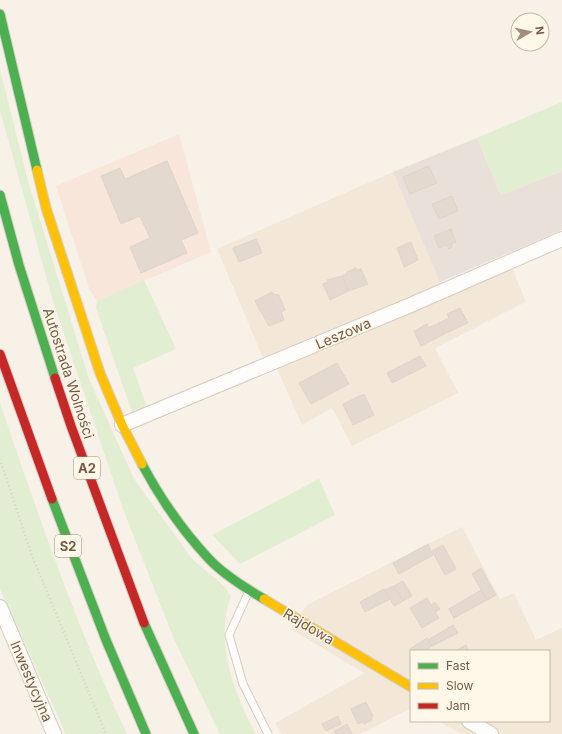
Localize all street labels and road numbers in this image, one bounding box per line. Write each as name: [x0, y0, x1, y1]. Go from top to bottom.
street label: Autostrada Wolności: [40, 305, 98, 441]
street label: Leszowa: [313, 314, 373, 352]
road number: A2: [74, 457, 100, 479]
road number: S2: [55, 535, 81, 557]
street label: Rajdowa: [281, 604, 337, 648]
street label: Inwestycyjna: [7, 638, 57, 724]

